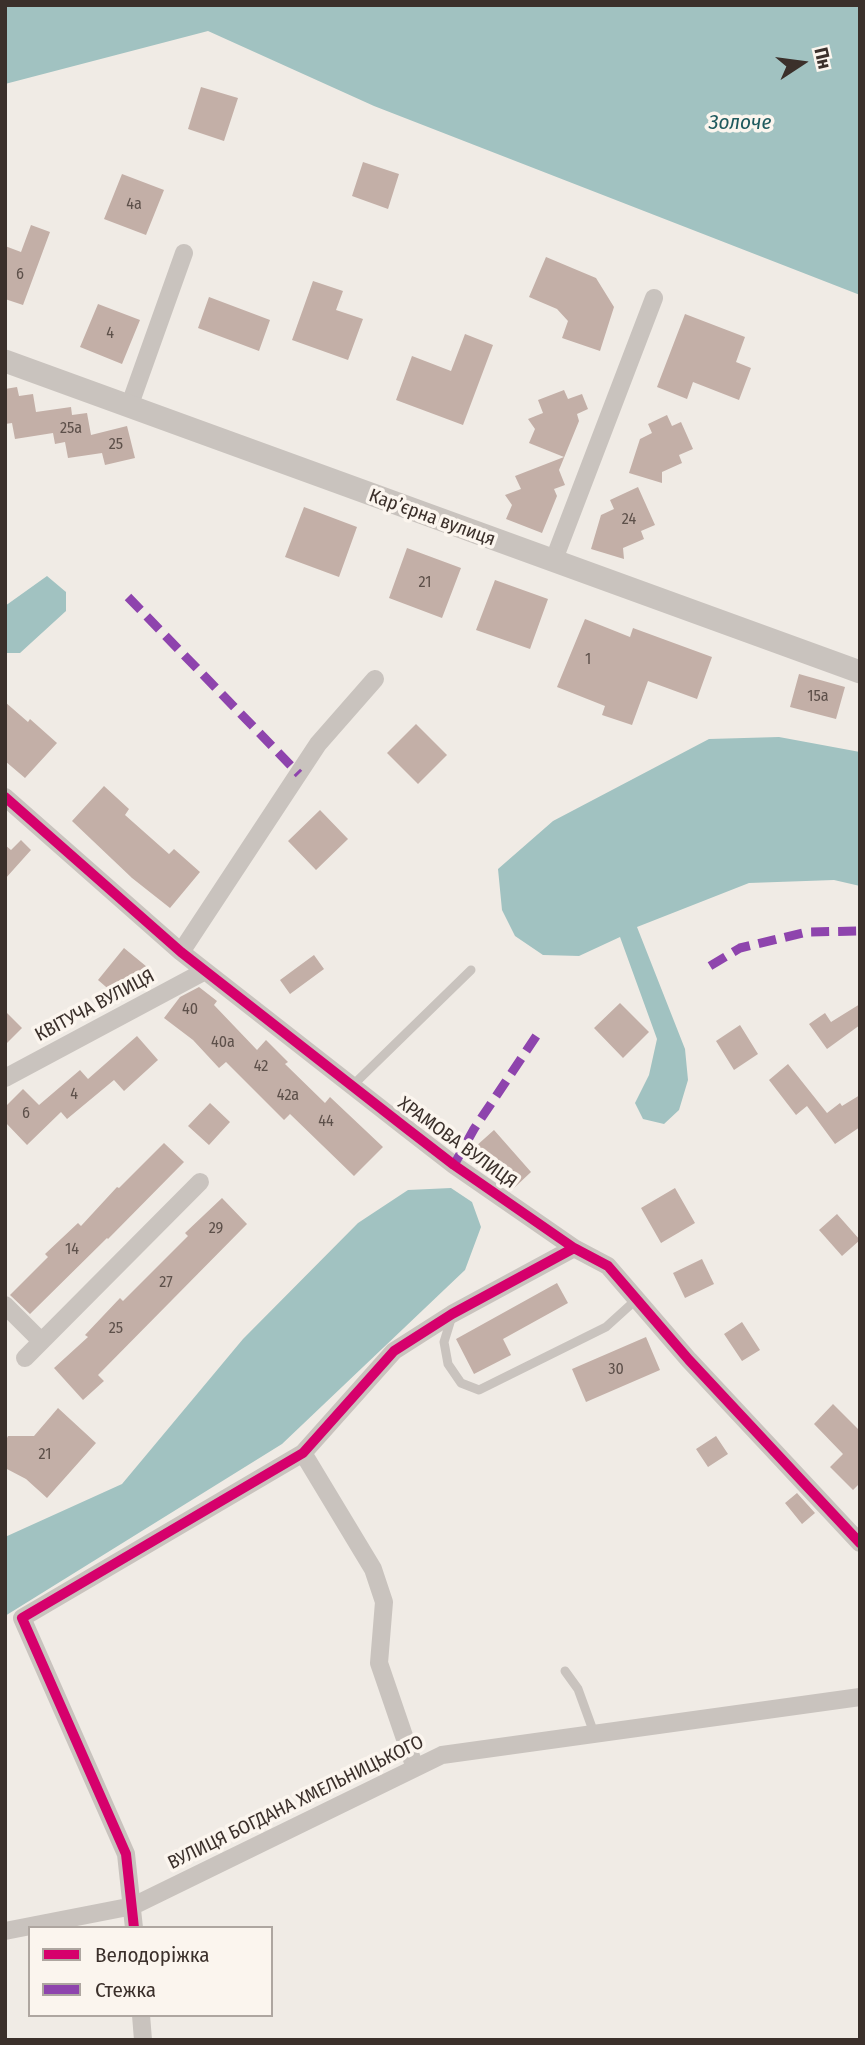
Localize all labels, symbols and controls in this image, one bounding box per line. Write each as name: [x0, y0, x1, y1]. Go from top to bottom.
north arrow: [767, 28, 837, 98]
text: Пн: [809, 45, 837, 71]
water label: Золоче: [709, 110, 771, 136]
house number: 4а: [126, 195, 142, 215]
house number: 6: [16, 265, 24, 285]
house number: 4: [106, 324, 114, 344]
house number: 25а: [60, 419, 82, 439]
house number: 25: [109, 435, 123, 455]
street label: Карʼєрна вулиця: [366, 485, 498, 551]
house number: 24: [622, 510, 636, 530]
house number: 21: [419, 573, 431, 593]
house number: 1: [585, 650, 591, 670]
house number: 15а: [807, 687, 829, 707]
street label: КВІТУЧА ВУЛИЦЯ: [31, 965, 159, 1047]
house number: 40: [182, 1000, 198, 1020]
house number: 40а: [211, 1033, 235, 1053]
house number: 42: [254, 1057, 268, 1077]
house number: 4: [70, 1085, 78, 1105]
house number: 42а: [277, 1086, 299, 1106]
street label: ХРАМОВА ВУЛИЦЯ: [393, 1092, 521, 1194]
house number: 6: [22, 1104, 30, 1124]
house number: 44: [318, 1112, 334, 1132]
house number: 29: [209, 1219, 223, 1239]
house number: 14: [65, 1240, 79, 1260]
house number: 27: [159, 1273, 173, 1293]
house number: 25: [109, 1319, 123, 1339]
house number: 30: [608, 1360, 624, 1380]
house number: 21: [39, 1445, 51, 1465]
street label: ВУЛИЦЯ БОГДАНА ХМЕЛЬНИЦЬКОГО: [164, 1731, 428, 1875]
legend: [28, 1926, 273, 2017]
text: Велодоріжка: [95, 1942, 210, 1968]
text: Стежка: [95, 1977, 156, 2003]

